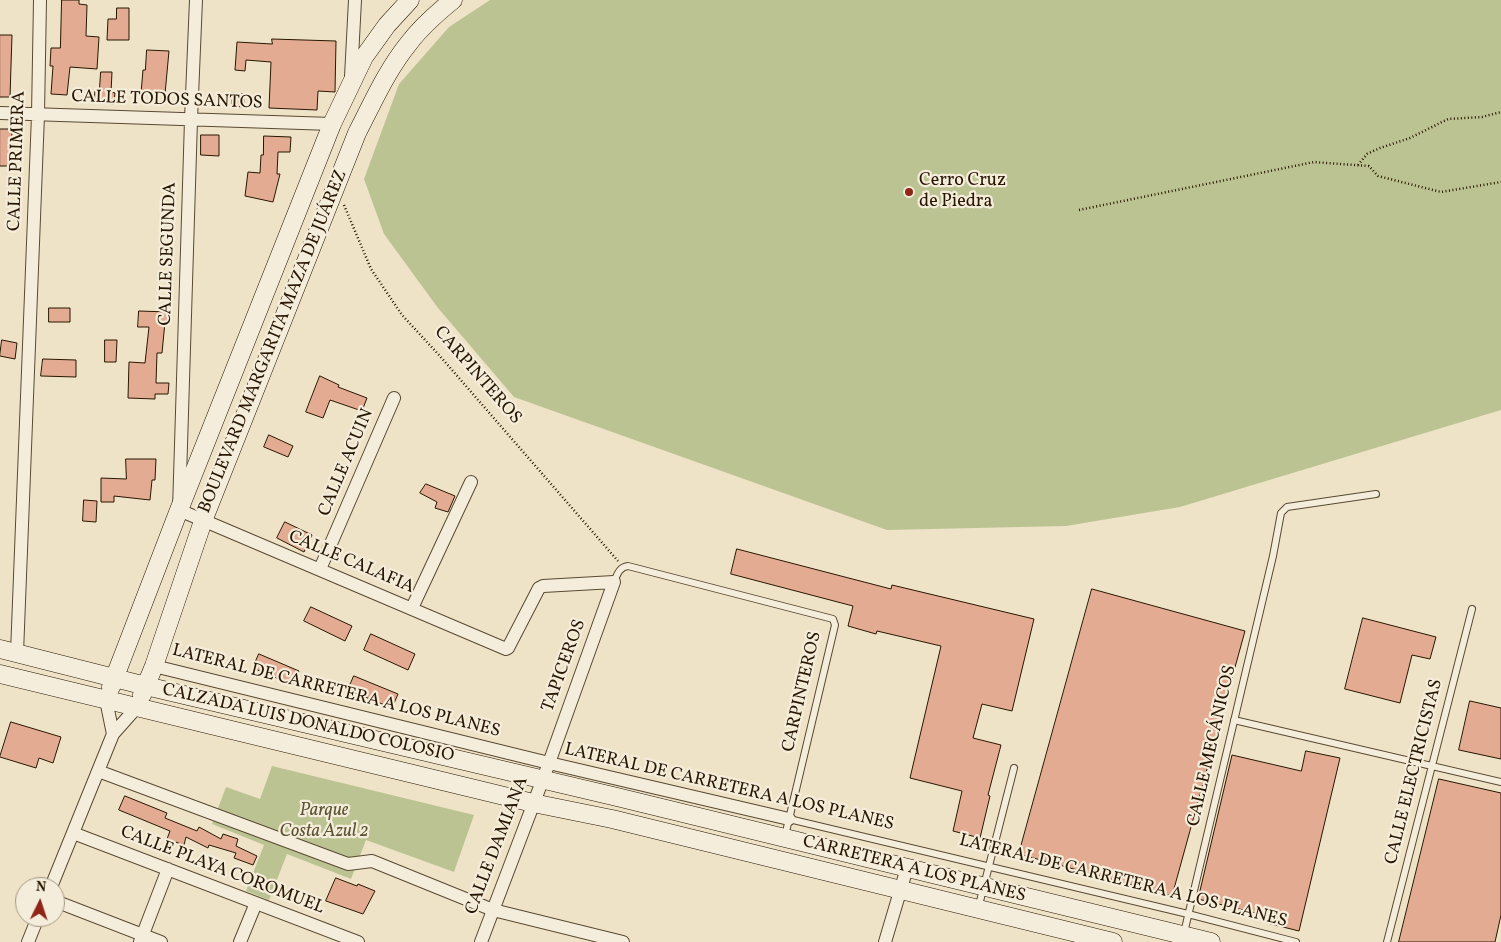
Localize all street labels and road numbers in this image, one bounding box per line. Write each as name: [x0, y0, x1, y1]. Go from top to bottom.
street label: CALLE TODOS SANTOS: [71, 87, 263, 115]
street label: CALLE PRIMERA: [5, 90, 31, 232]
street label: BOULEVARD MARGARITA MAZA DE JUÁREZ: [195, 167, 353, 517]
street label: CALLE SEGUNDA: [156, 182, 182, 326]
street label: CARPINTEROS: [429, 323, 525, 429]
street label: CALLE ACUIN: [315, 406, 379, 520]
street label: CALLE CALAFIA: [285, 527, 417, 599]
street label: TAPICEROS: [538, 617, 592, 715]
street label: CARPINTEROS: [779, 630, 827, 754]
street label: LATERAL DE CARRETERA A LOS PLANES: [170, 641, 502, 743]
street label: CALLE MECÁNICOS: [1184, 663, 1242, 829]
street label: CALLE ELECTRICISTAS: [1382, 677, 1448, 867]
street label: CALZADA LUIS DONALDO COLOSIO: [160, 680, 456, 768]
street label: LATERAL DE CARRETERA A LOS PLANES: [562, 740, 896, 836]
street label: CALLE DAMIANA: [462, 774, 534, 918]
street label: CALLE PLAYA COROMUEL: [117, 822, 327, 920]
street label: LATERAL DE CARRETERA A LOS PLANES: [957, 831, 1289, 933]
street label: CARRETERA A LOS PLANES: [800, 832, 1028, 908]

